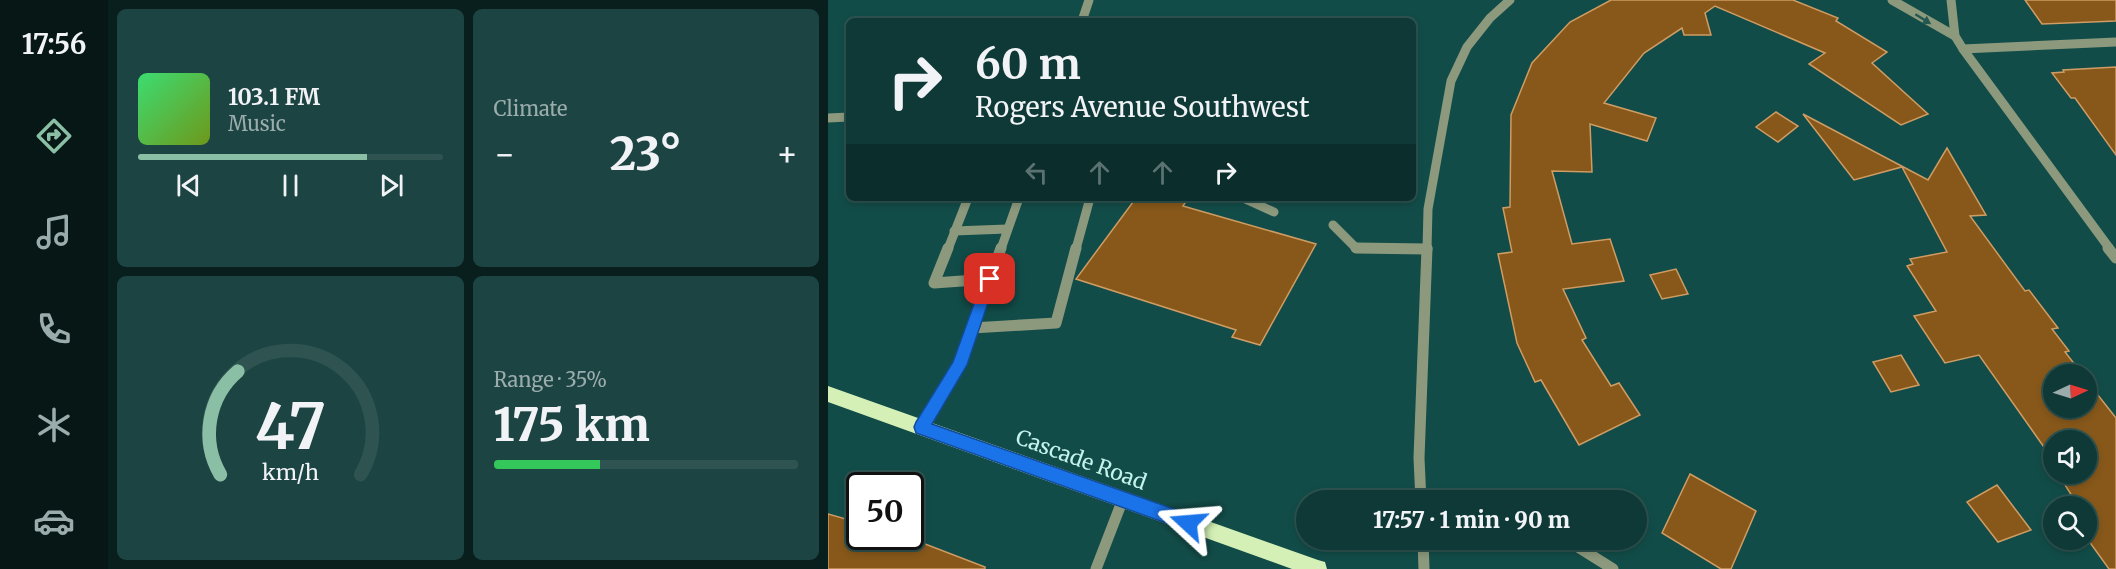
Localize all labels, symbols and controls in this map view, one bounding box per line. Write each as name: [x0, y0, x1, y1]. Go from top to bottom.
one-way arrow: [1915, 13, 1931, 24]
text: 17:56: [22, 27, 86, 61]
text: 60 m: [975, 38, 1081, 90]
icon: right: [876, 42, 954, 120]
text: 103.1 FM: [228, 83, 320, 111]
text: Rogers Avenue Southwest: [975, 90, 1309, 124]
text: Climate: [494, 96, 568, 121]
text: Music: [228, 111, 286, 136]
icon: directions: [33, 115, 75, 157]
text: 23°: [610, 126, 682, 182]
text: −: [494, 134, 516, 175]
text: +: [776, 134, 798, 175]
icon: left: [1020, 156, 1053, 189]
icon: ahead: [1083, 156, 1116, 189]
icon: ahead: [1146, 156, 1179, 189]
icon: right: [1209, 156, 1242, 189]
icon: previous: [172, 169, 205, 202]
icon: pause: [274, 169, 307, 202]
icon: next: [375, 169, 408, 202]
icon: music: [33, 211, 75, 253]
pin: [964, 253, 1015, 304]
icon: arrive: [973, 262, 1006, 295]
icon: phone: [33, 308, 75, 350]
north arrow: [2043, 364, 2097, 418]
map controls: [2043, 364, 2097, 550]
text: Range · 35%: [494, 367, 607, 392]
text: 47: [255, 388, 326, 466]
text: 175 km: [494, 397, 650, 453]
icon: climate: [33, 404, 75, 446]
street label: Cascade Road: [1012, 423, 1151, 496]
button: sound: [2043, 430, 2097, 484]
text: km/h: [262, 459, 319, 486]
speed limit sign: 50: [846, 472, 924, 550]
position arrow: [1156, 491, 1220, 555]
button: search: [2043, 496, 2097, 550]
icon: car: [33, 500, 75, 542]
text: 17:57 · 1 min · 90 m: [1373, 506, 1570, 534]

